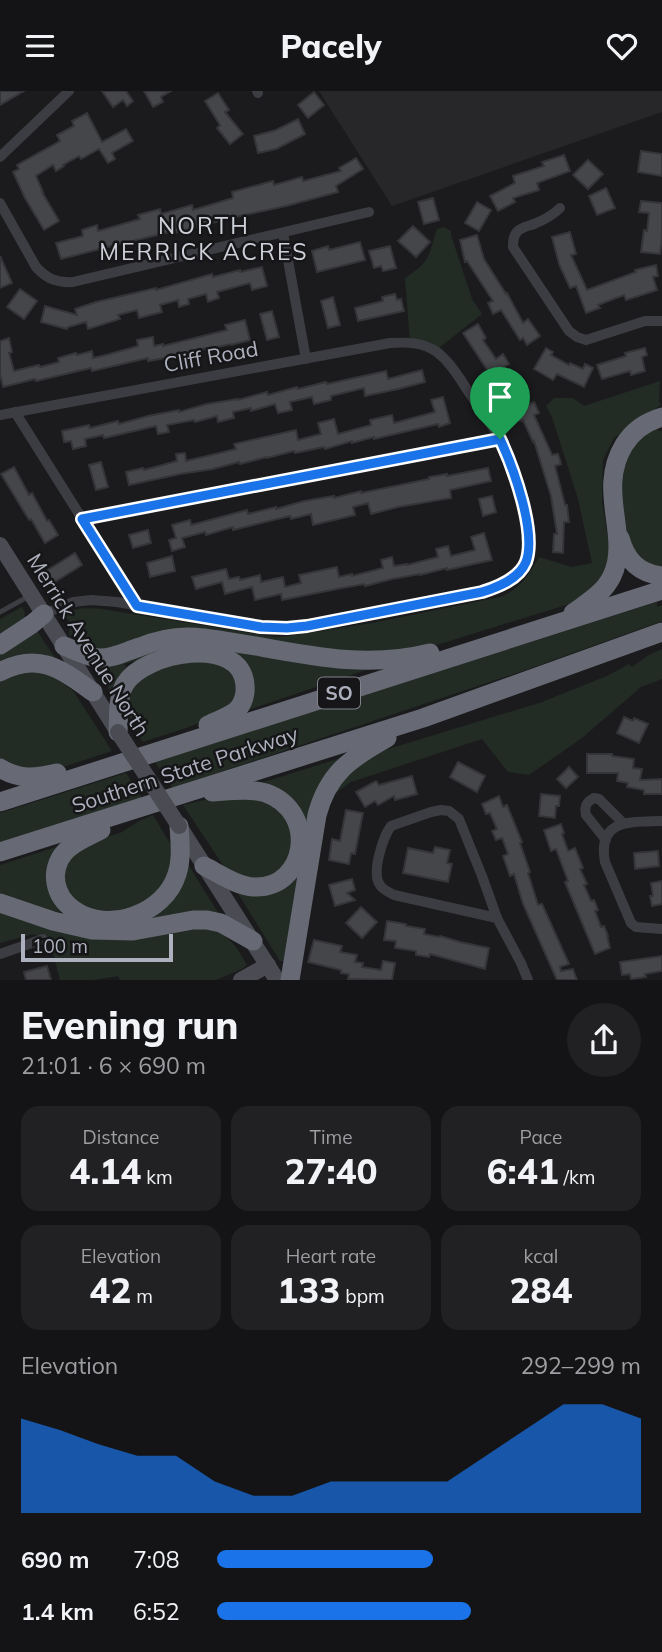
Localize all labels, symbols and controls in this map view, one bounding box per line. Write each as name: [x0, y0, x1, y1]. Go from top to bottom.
text: Pacely: [280, 26, 382, 66]
icon: menu: [21, 27, 59, 65]
icon: heart: [603, 27, 641, 65]
district label: NORTH MERRICK ACRES: [99, 211, 309, 266]
street label: Cliff Road: [162, 335, 260, 377]
pin: [470, 367, 530, 439]
icon: arrive: [481, 378, 519, 416]
street label: Merrick Avenue North: [22, 548, 156, 741]
road number: SO: [318, 677, 360, 709]
street label: Southern State Parkway: [68, 720, 301, 818]
scale bar: [21, 931, 173, 963]
text: 100 m: [32, 934, 88, 958]
text: Evening run: [21, 1001, 239, 1049]
button: share: [567, 1003, 641, 1077]
text: 21:01 · 6 × 690 m: [21, 1051, 206, 1080]
text: Distance: [83, 1125, 159, 1149]
text: Time: [309, 1125, 353, 1149]
text: Pace: [520, 1125, 562, 1149]
text: 4.14: [69, 1149, 141, 1193]
text: 27:40: [284, 1149, 378, 1193]
text: 6:41: [487, 1149, 559, 1193]
text: km: [141, 1165, 173, 1189]
text: /km: [559, 1165, 595, 1189]
text: Elevation: [81, 1244, 161, 1268]
text: Heart rate: [286, 1244, 376, 1268]
text: kcal: [524, 1244, 558, 1268]
text: 42: [89, 1268, 131, 1312]
text: 133: [277, 1268, 340, 1312]
text: 284: [509, 1268, 573, 1312]
text: m: [131, 1284, 153, 1308]
text: bpm: [340, 1284, 385, 1308]
text: Elevation: [21, 1351, 118, 1380]
text: 292–299 m: [520, 1351, 641, 1380]
text: 690 m: [21, 1545, 89, 1574]
text: 7:08: [133, 1545, 180, 1574]
text: 1.4 km: [21, 1597, 94, 1626]
text: 6:52: [133, 1597, 180, 1626]

